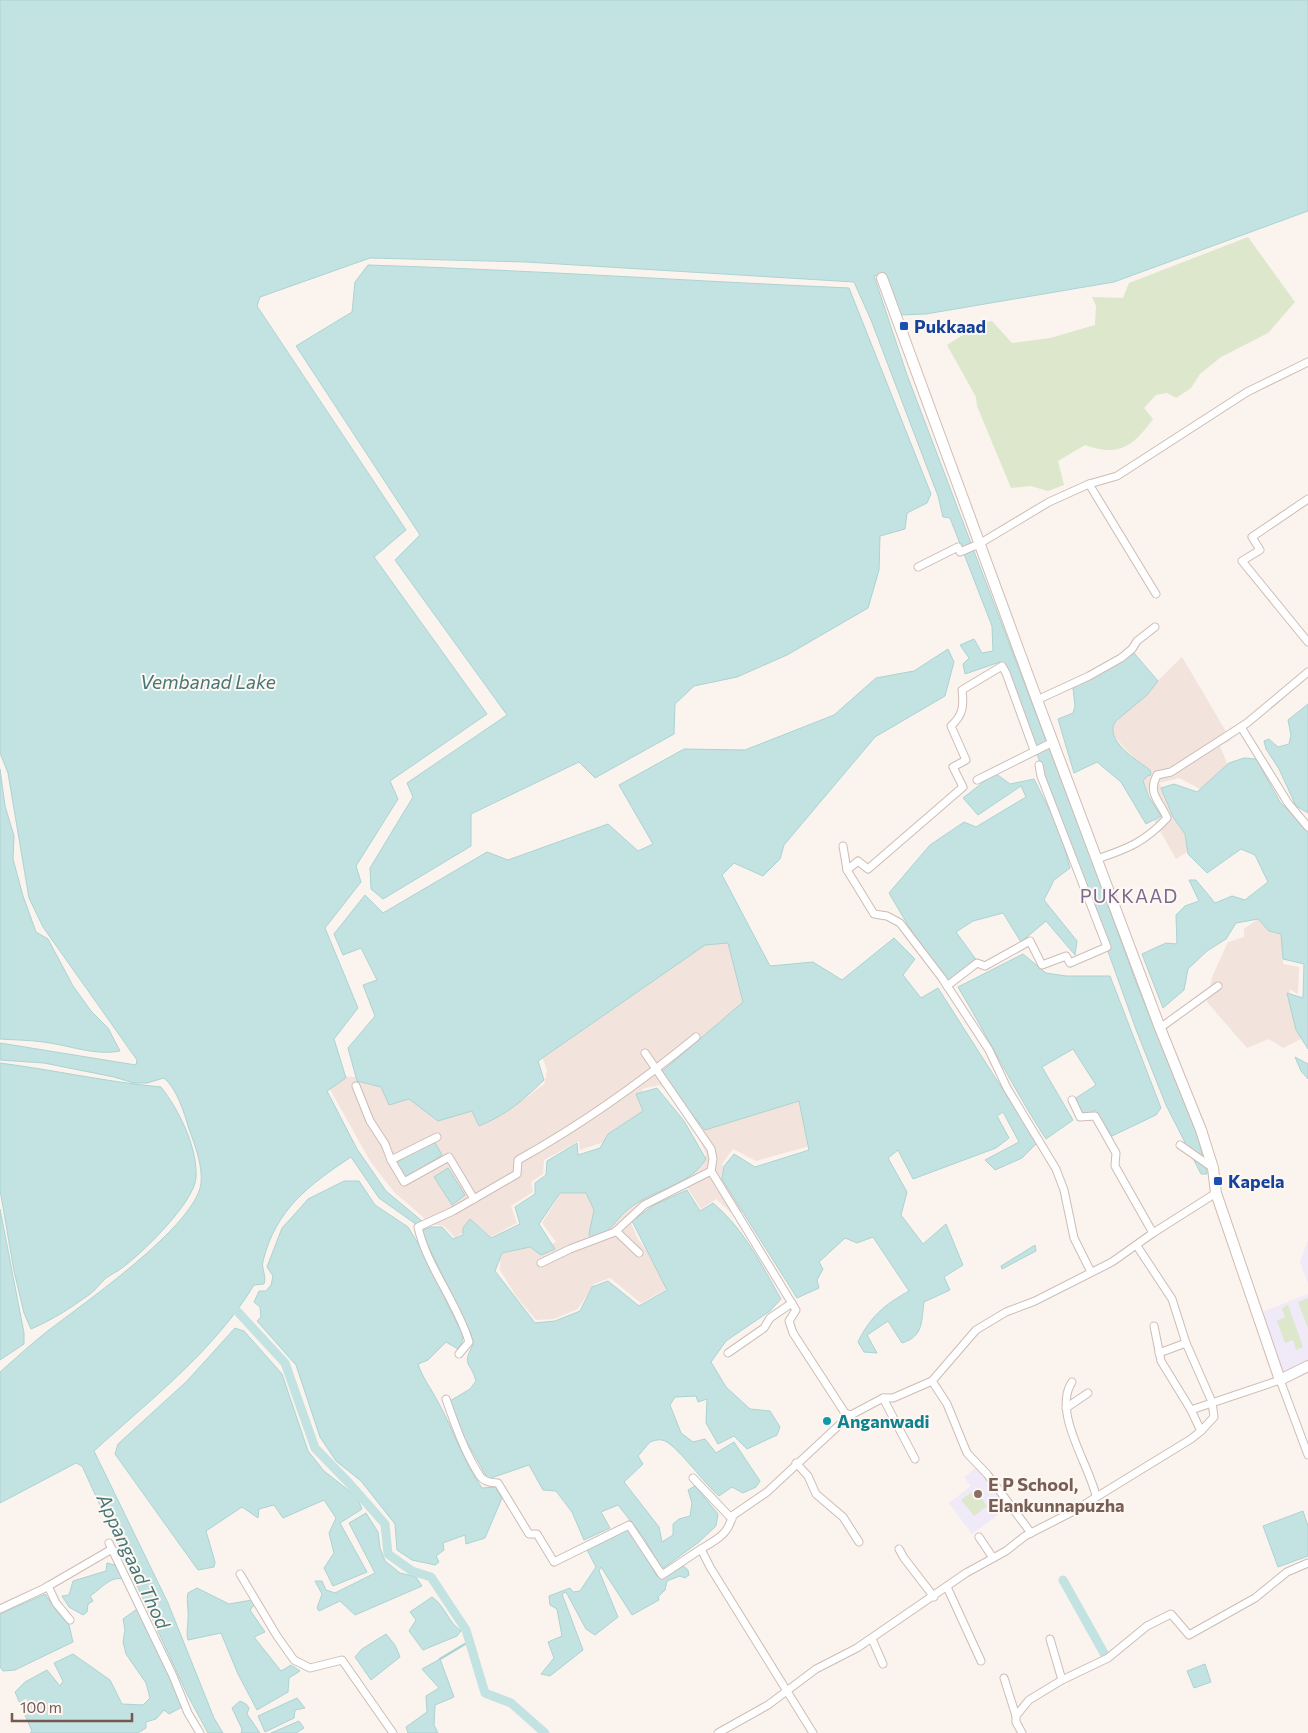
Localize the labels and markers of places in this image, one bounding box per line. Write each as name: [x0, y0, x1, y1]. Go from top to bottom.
place label: Pukkaad: [914, 315, 986, 337]
marker: Pukkaad: [898, 320, 910, 332]
place label: Kapela: [1228, 1170, 1285, 1192]
marker: Kapela: [1212, 1175, 1224, 1187]
place label: Anganwadi: [837, 1410, 930, 1432]
marker: Anganwadi: [821, 1415, 833, 1427]
place label: E P School, Elankunnapuzha: [988, 1473, 1125, 1516]
marker: E P School, Elankunnapuzha: [972, 1488, 984, 1500]

